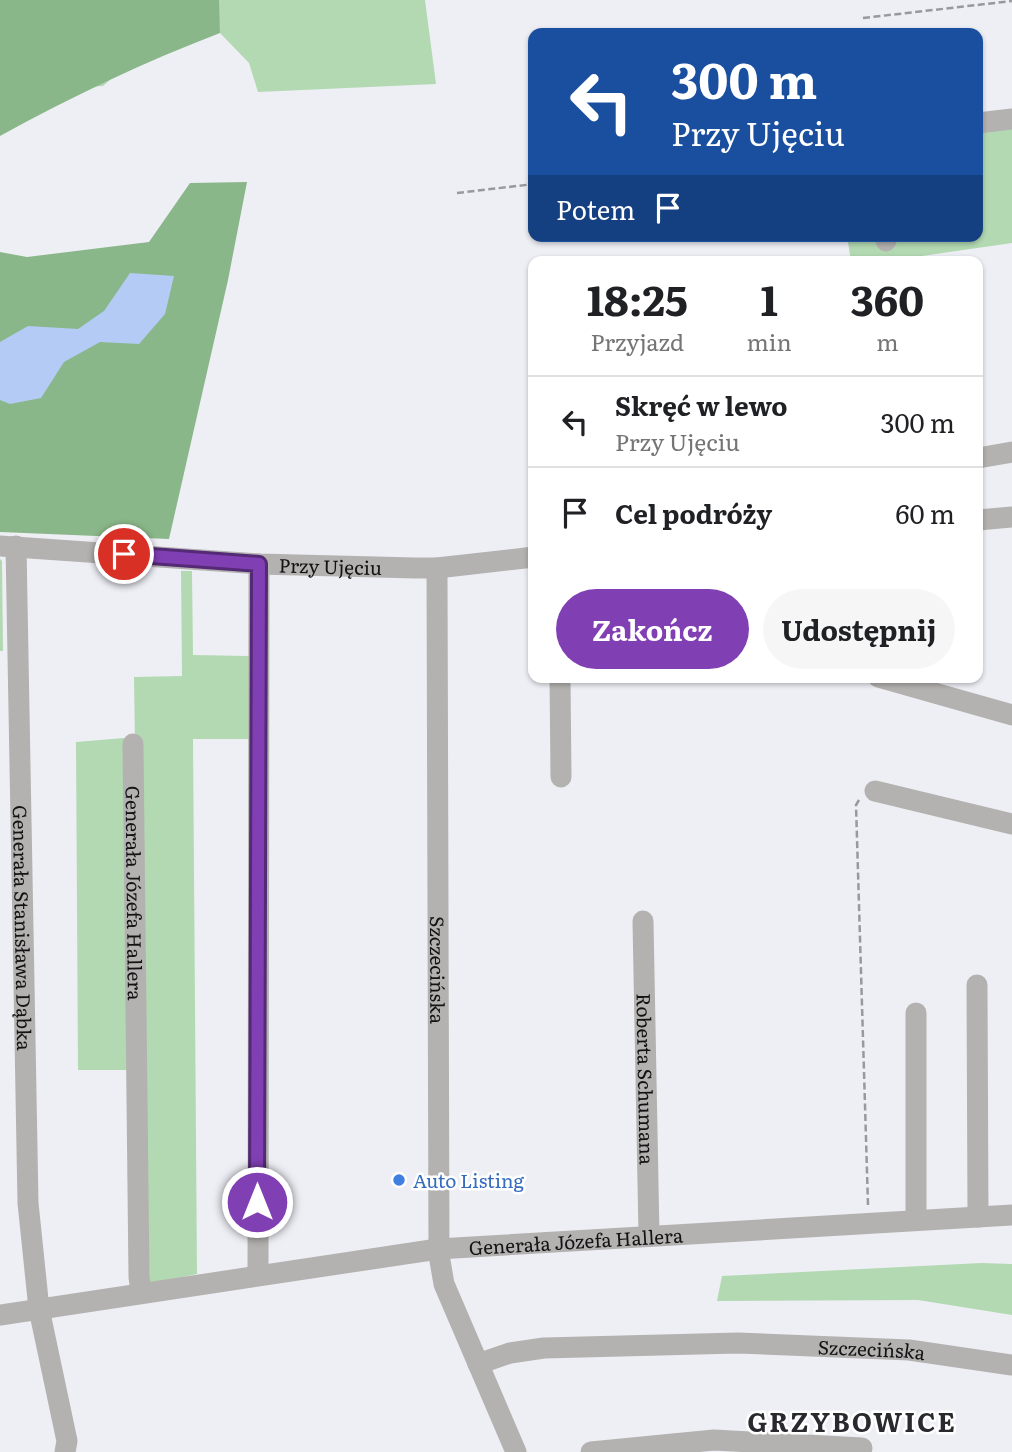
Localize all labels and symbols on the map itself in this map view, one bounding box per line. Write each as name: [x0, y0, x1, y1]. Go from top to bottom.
pin: [94, 524, 154, 584]
street label: Przy Ujęciu: [278, 551, 382, 581]
street label: Generała Józefa Hallera: [119, 785, 150, 1001]
street label: Generała Stanisława Dąbka: [7, 805, 39, 1052]
street label: Szczecińska: [424, 916, 452, 1025]
street label: Roberta Schumana: [630, 993, 662, 1166]
position arrow: [220, 1165, 294, 1239]
place label: Auto Listing: [413, 1166, 525, 1194]
marker: Auto Listing: [391, 1172, 407, 1188]
street label: Generała Józefa Hallera: [468, 1220, 685, 1261]
street label: Szczecińska: [817, 1332, 928, 1366]
district label: GRZYBOWICE: [747, 1401, 957, 1440]

